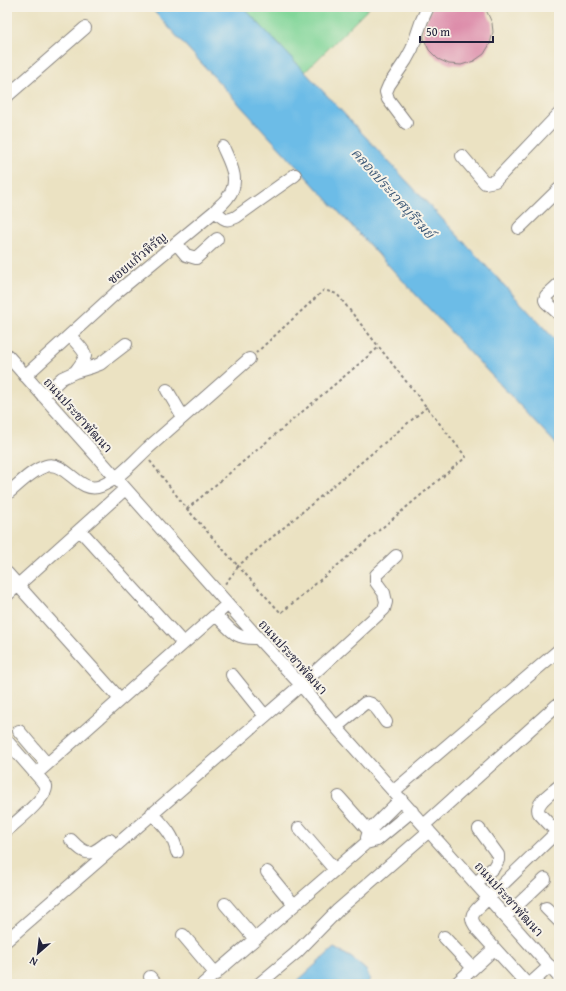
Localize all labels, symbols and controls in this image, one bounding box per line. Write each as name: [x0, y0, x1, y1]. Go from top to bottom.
scale bar: [420, 18, 493, 44]
text: 50 m: [426, 23, 450, 40]
water label: คลองประเวศบุรีรมย์: [347, 143, 441, 245]
street label: ซอยแก้วหิรัญ: [103, 227, 171, 289]
street label: ถนนประชาพัฒนา: [39, 373, 117, 457]
street label: ถนนประชาพัฒนา: [254, 615, 332, 699]
street label: ถนนประชาพัฒนา: [470, 857, 548, 941]
north arrow: [18, 933, 58, 973]
text: N: [26, 953, 40, 971]

